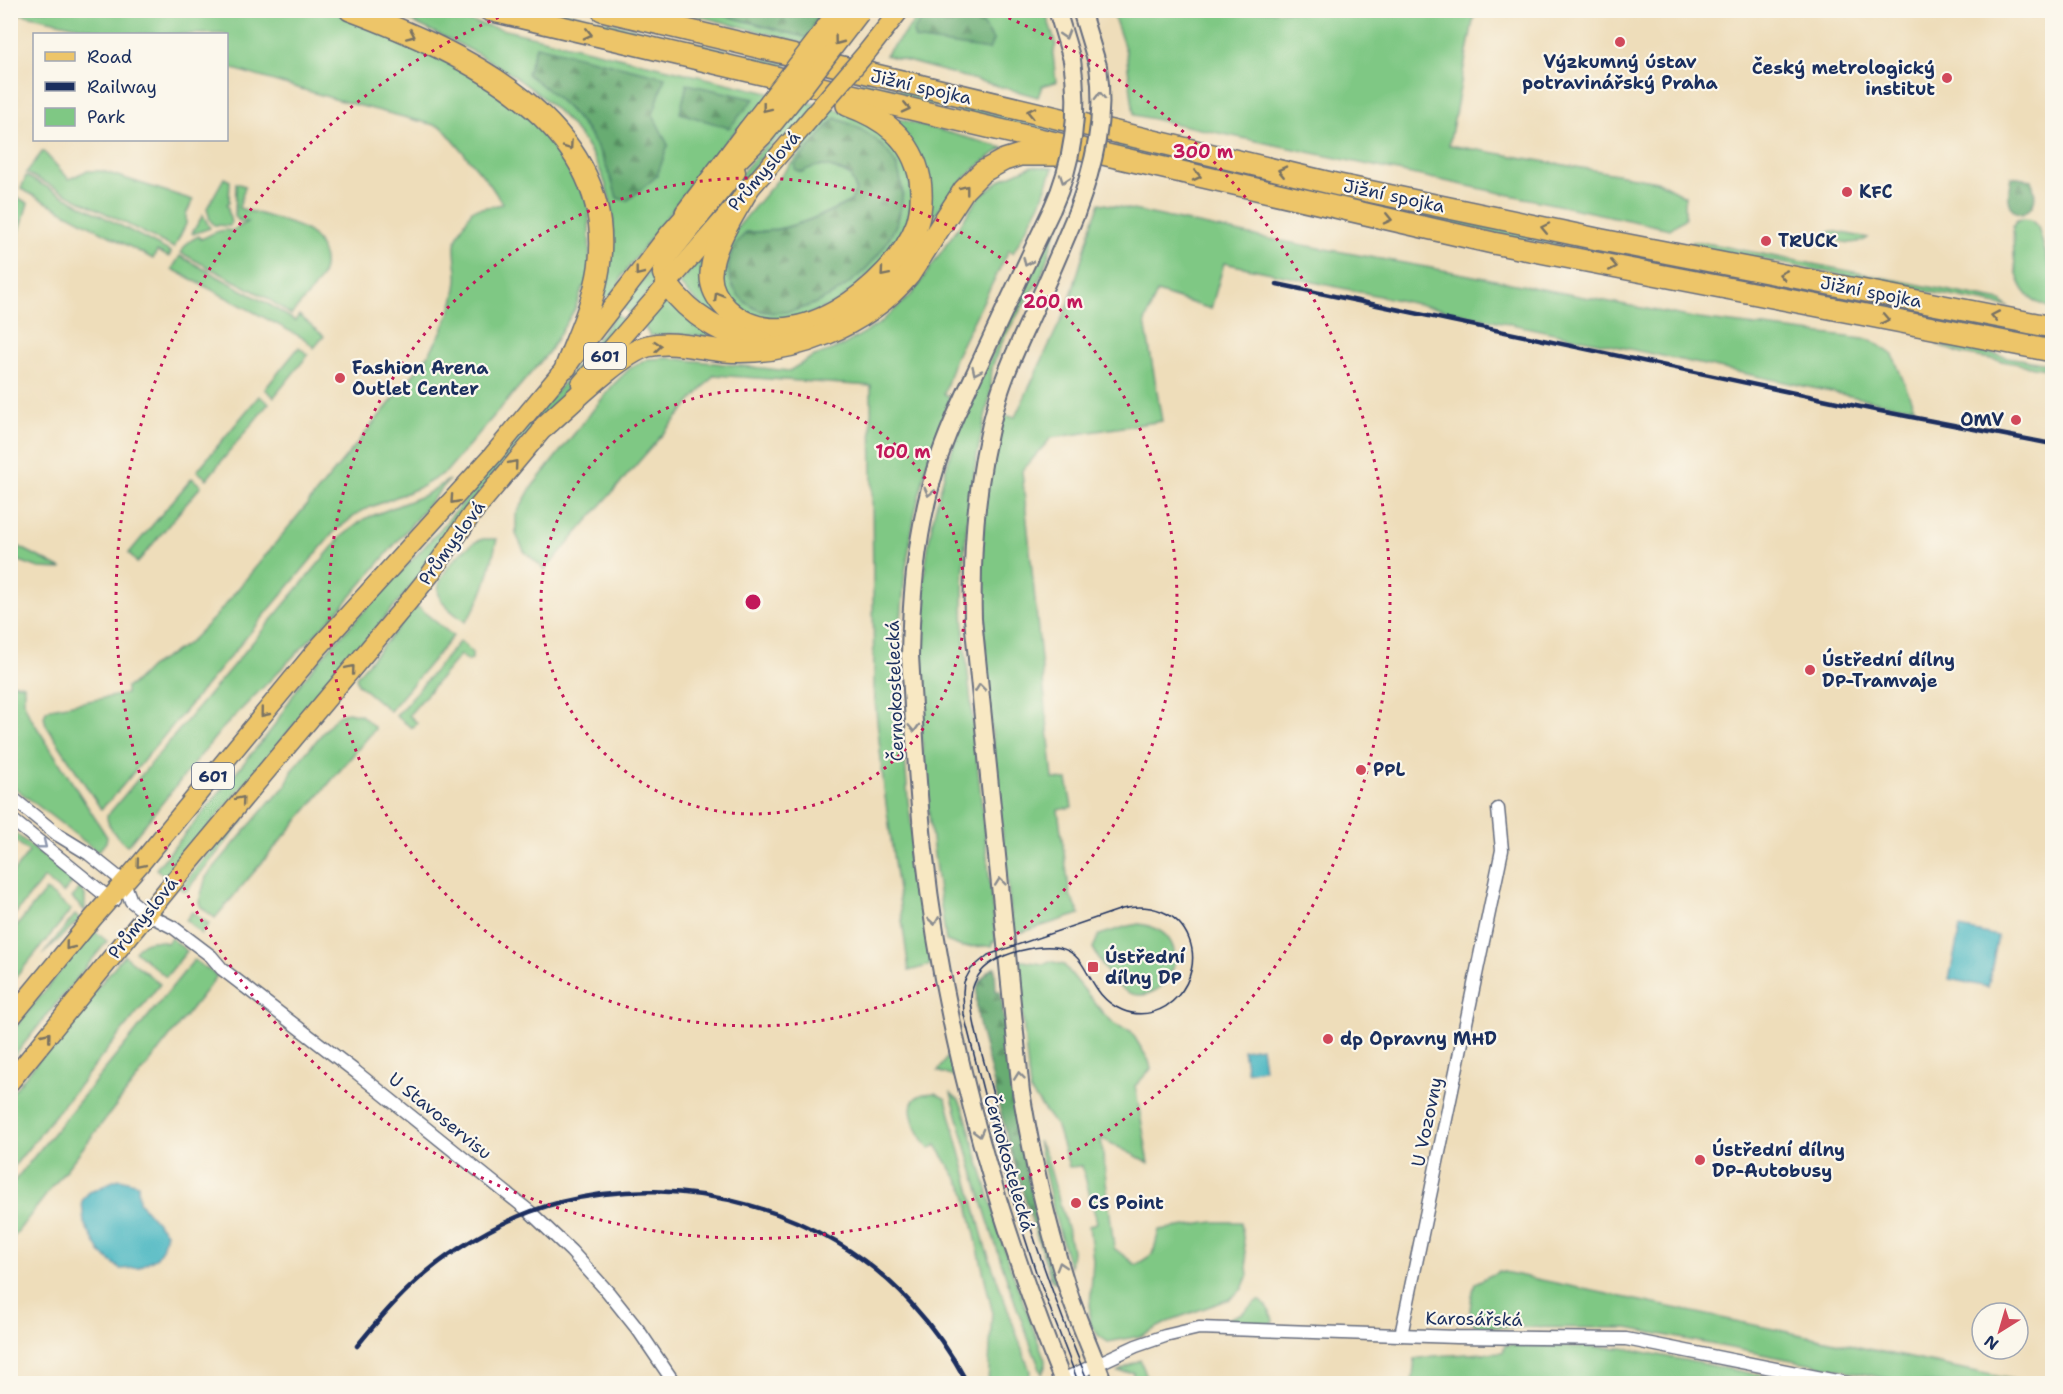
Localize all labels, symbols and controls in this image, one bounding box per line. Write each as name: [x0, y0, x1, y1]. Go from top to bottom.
one-way arrow: [583, 26, 593, 39]
one-way arrow: [404, 28, 415, 40]
one-way arrow: [1058, 29, 1070, 40]
legend: [33, 33, 228, 141]
one-way arrow: [835, 35, 846, 46]
marker: Výzkumný ústav potravinářský Praha: [1613, 35, 1627, 49]
text: Road: [87, 45, 132, 69]
place label: Výzkumný ústav potravinářský Praha: [1522, 50, 1719, 95]
place label: Český metrologický institut: [1752, 56, 1935, 101]
street label: Jižní spojka: [868, 64, 974, 110]
marker: Český metrologický institut: [1940, 71, 1954, 85]
text: Railway: [87, 75, 157, 99]
one-way arrow: [1094, 91, 1106, 100]
one-way arrow: [762, 101, 773, 112]
one-way arrow: [901, 101, 911, 114]
text: Park: [87, 105, 126, 129]
one-way arrow: [1026, 107, 1036, 120]
street label: Průmyslová: [722, 126, 806, 216]
one-way arrow: [562, 139, 573, 150]
text: 300 m: [1173, 140, 1234, 164]
one-way arrow: [1277, 166, 1287, 179]
one-way arrow: [1192, 169, 1202, 182]
one-way arrow: [1058, 173, 1071, 184]
street label: Jižní spojka: [1341, 174, 1447, 218]
place label: KFC: [1859, 180, 1893, 204]
one-way arrow: [958, 185, 969, 196]
marker: KFC: [1840, 185, 1854, 199]
one-way arrow: [1382, 212, 1392, 225]
one-way arrow: [1540, 222, 1550, 235]
place label: TRUCK: [1778, 229, 1838, 253]
marker: TRUCK: [1759, 234, 1773, 248]
one-way arrow: [1022, 256, 1034, 267]
one-way arrow: [1607, 259, 1617, 272]
one-way arrow: [635, 265, 646, 276]
one-way arrow: [880, 266, 891, 277]
one-way arrow: [1778, 269, 1788, 282]
street label: Jižní spojka: [1818, 270, 1924, 314]
text: 200 m: [1023, 290, 1084, 314]
one-way arrow: [714, 292, 725, 302]
one-way arrow: [1990, 310, 2000, 323]
one-way arrow: [1879, 312, 1889, 325]
one-way arrow: [653, 339, 662, 352]
road number: 601: [584, 343, 626, 369]
place label: Fashion Arena Outlet Center: [352, 356, 489, 401]
one-way arrow: [971, 365, 983, 376]
marker: Fashion Arena Outlet Center: [333, 371, 347, 385]
place label: OMV: [1960, 408, 2004, 432]
marker: OMV: [2009, 413, 2023, 427]
text: 100 m: [875, 440, 931, 464]
one-way arrow: [506, 460, 517, 471]
one-way arrow: [924, 487, 937, 497]
one-way arrow: [450, 493, 461, 504]
street label: Průmyslová: [413, 496, 491, 590]
centre of rings: [743, 592, 763, 612]
street label: Černokostelecká: [881, 620, 909, 762]
place label: Ústřední dílny DP-Tramvaje: [1822, 648, 1955, 693]
marker: Ústřední dílny DP-Tramvaje: [1803, 663, 1817, 677]
one-way arrow: [344, 665, 355, 676]
one-way arrow: [974, 683, 987, 692]
one-way arrow: [261, 707, 272, 718]
one-way arrow: [907, 723, 920, 732]
place label: PPL: [1373, 758, 1406, 782]
road number: 601: [192, 763, 234, 789]
marker: PPL: [1354, 763, 1368, 777]
one-way arrow: [234, 796, 245, 807]
one-way arrow: [36, 838, 47, 849]
one-way arrow: [136, 857, 147, 868]
street label: Průmyslová: [103, 872, 183, 964]
one-way arrow: [994, 877, 1006, 886]
one-way arrow: [928, 917, 940, 926]
one-way arrow: [66, 939, 77, 950]
place label: Ústřední dílny DP: [1105, 945, 1186, 990]
marker: Ústřední dílny DP: [1086, 960, 1100, 974]
place label: dp Opravny MHD: [1340, 1027, 1497, 1051]
one-way arrow: [40, 1032, 51, 1043]
marker: dp Opravny MHD: [1321, 1032, 1335, 1046]
street label: U Stavoservisu: [383, 1067, 497, 1165]
one-way arrow: [1014, 1071, 1026, 1080]
street label: U Vozovny: [1406, 1075, 1448, 1169]
street label: Černokostelecká: [978, 1092, 1040, 1234]
one-way arrow: [972, 1127, 984, 1138]
place label: Ústřední dílny DP-Autobusy: [1712, 1138, 1845, 1183]
marker: Ústřední dílny DP-Autobusy: [1693, 1153, 1707, 1167]
place label: CS Point: [1088, 1191, 1164, 1215]
marker: CS Point: [1069, 1196, 1083, 1210]
one-way arrow: [1056, 1261, 1068, 1272]
north arrow: [1970, 1301, 2030, 1361]
street label: Karosářská: [1425, 1306, 1523, 1332]
text: N: [1980, 1330, 2003, 1355]

